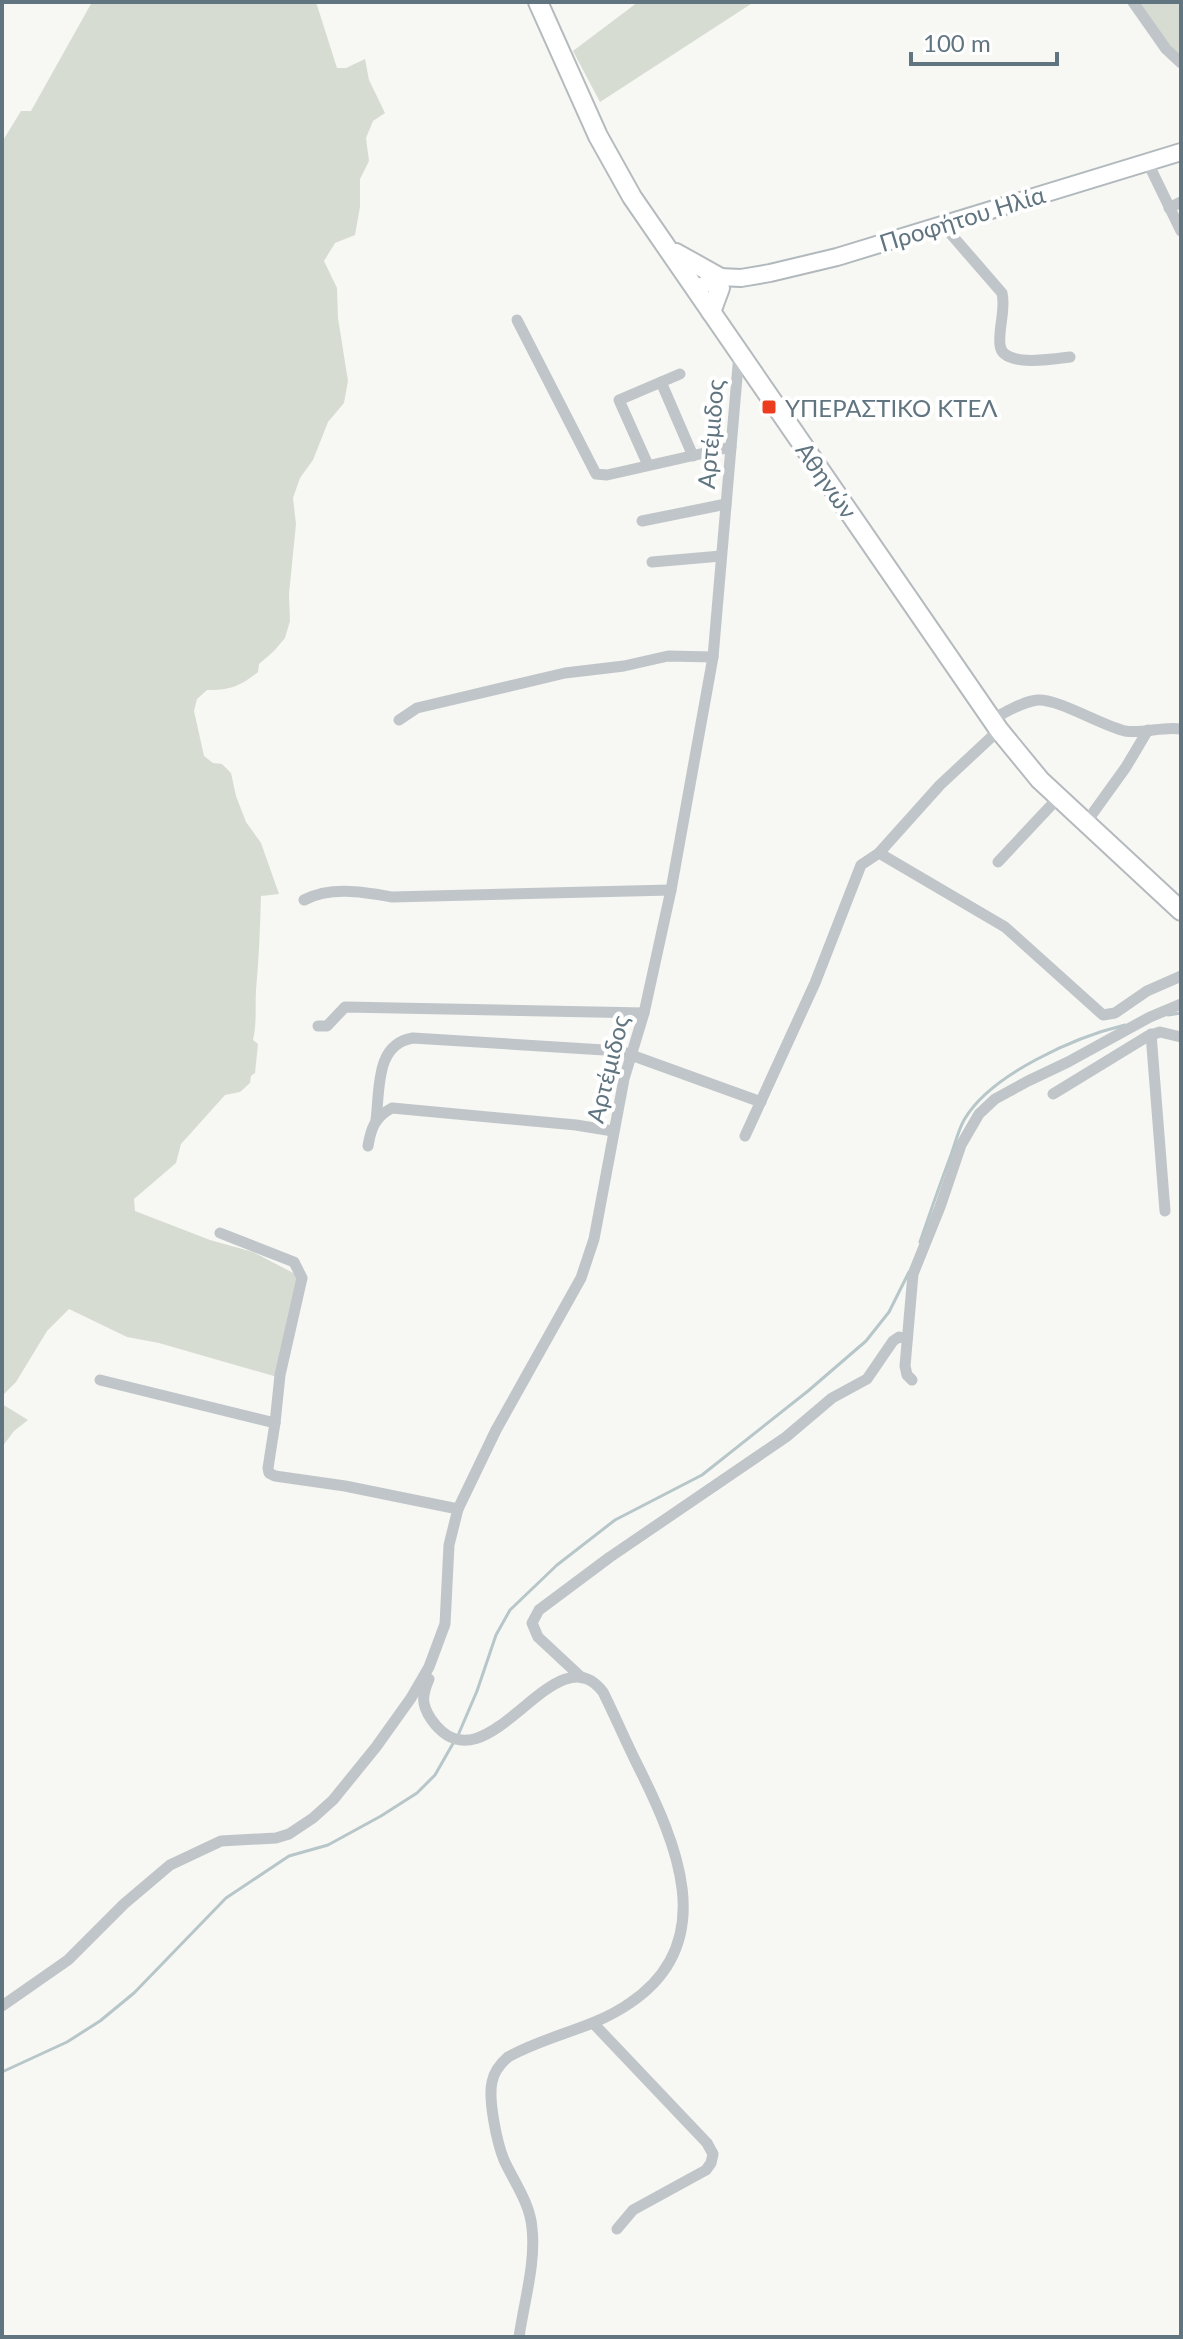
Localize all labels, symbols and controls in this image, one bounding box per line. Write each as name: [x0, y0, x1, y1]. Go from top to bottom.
scale bar: [911, 16, 1057, 66]
text: 100 m: [923, 28, 991, 57]
street label: Προφήτου Ηλία: [876, 179, 1049, 257]
street label: Αρτέμιδος: [691, 378, 729, 490]
place label: ΥΠΕΡΑΣΤΙΚΟ ΚΤΕΛ: [785, 393, 998, 422]
marker: ΥΠΕΡΑΣΤΙΚΟ ΚΤΕΛ: [760, 398, 778, 416]
street label: Αθηνών: [790, 436, 864, 524]
street label: Αρτέμιδος: [580, 1012, 634, 1126]

